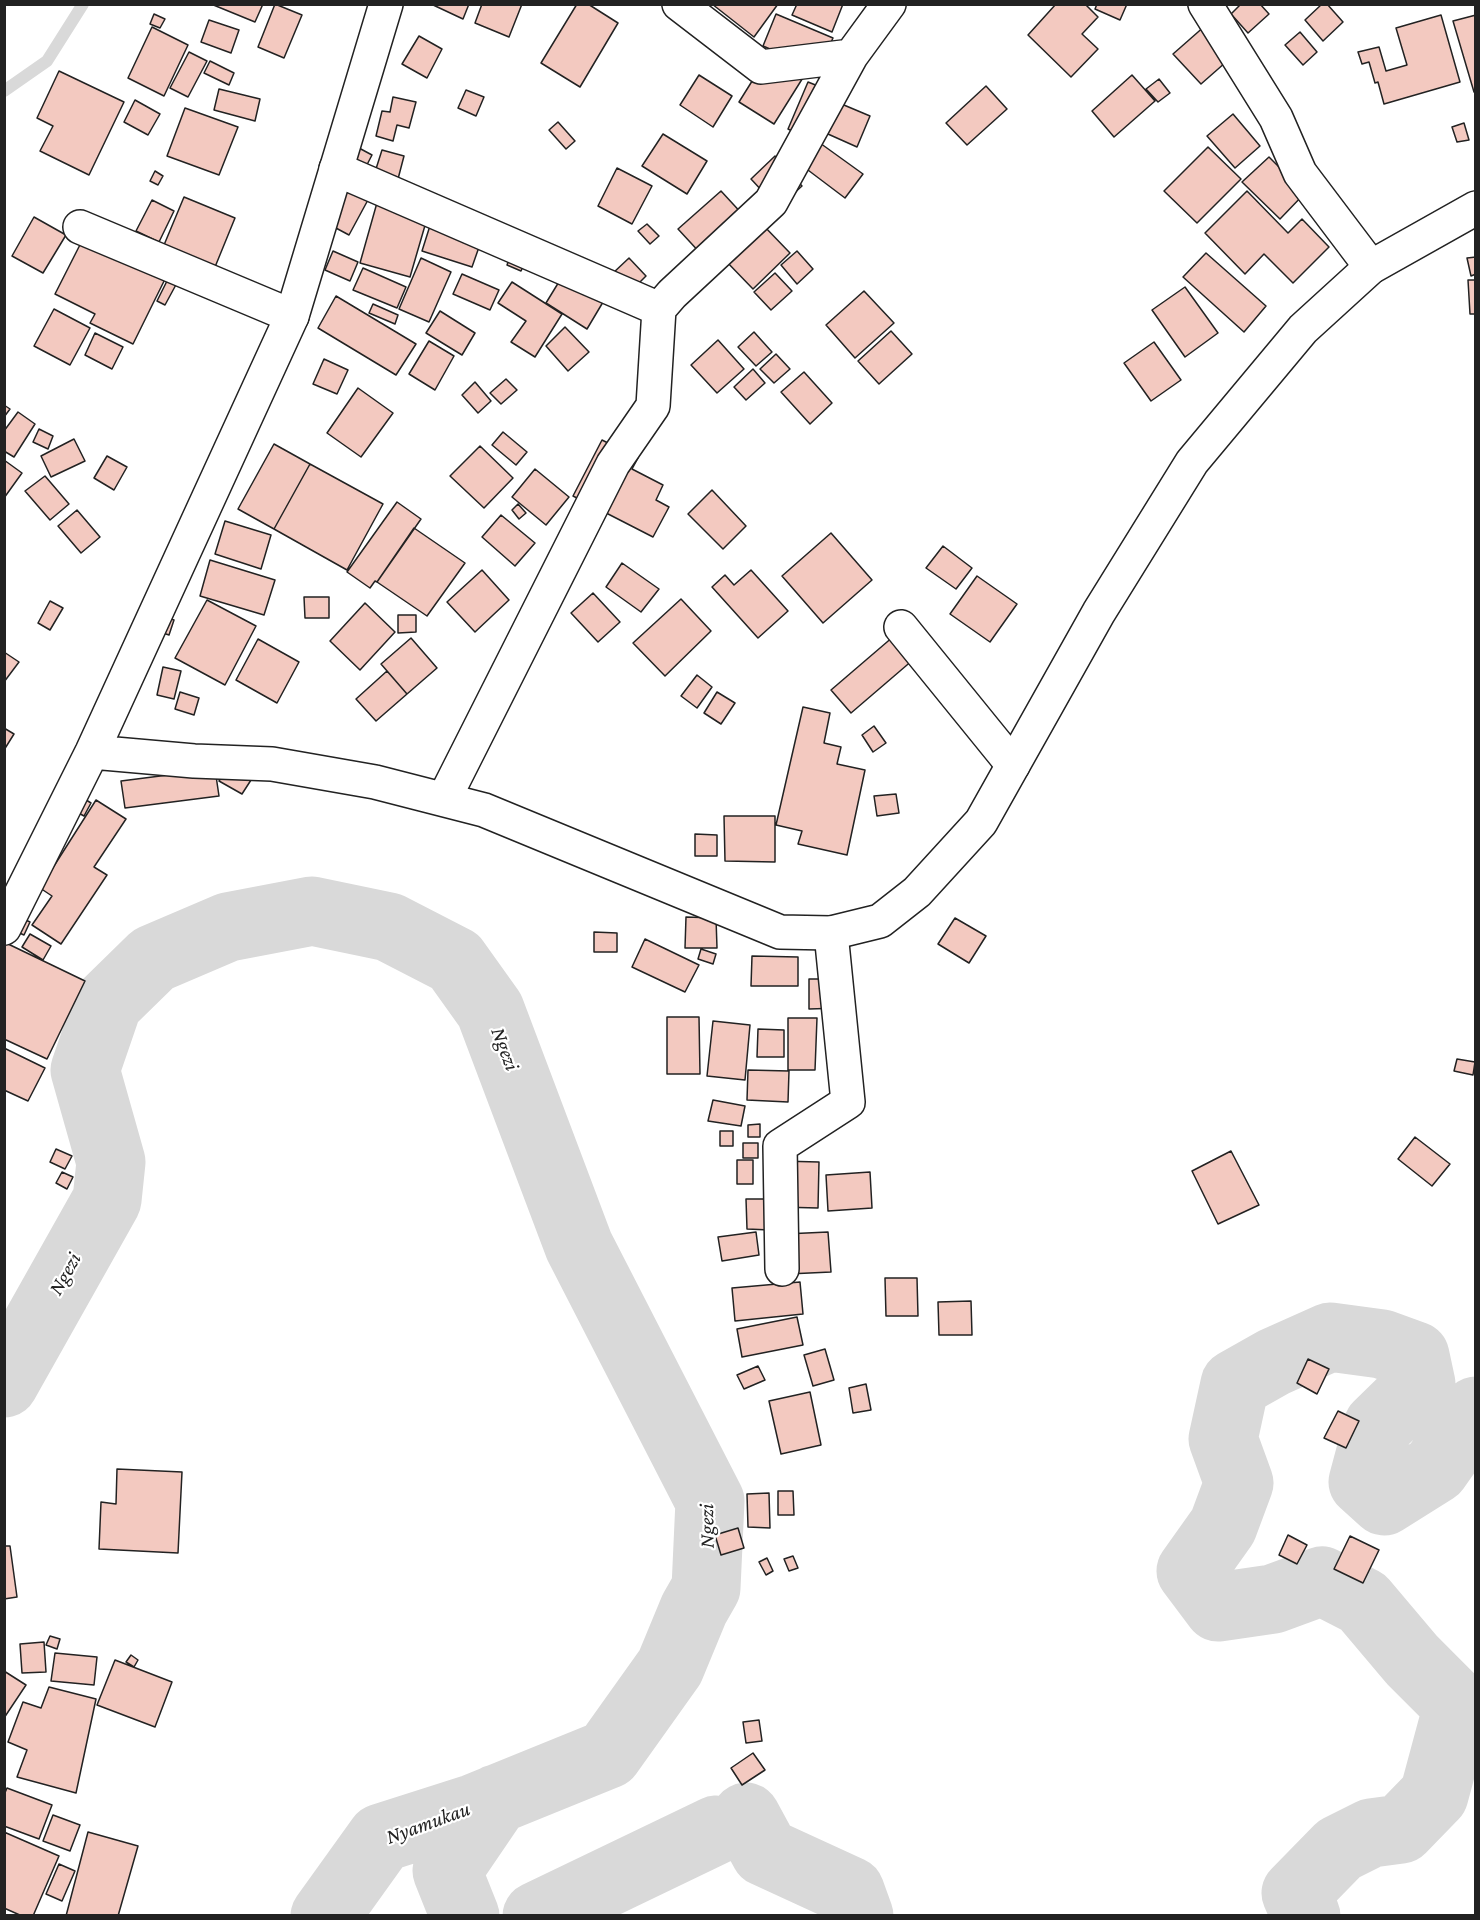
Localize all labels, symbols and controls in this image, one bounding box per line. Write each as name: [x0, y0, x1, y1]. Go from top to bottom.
water label: Ngezi: [485, 1024, 525, 1074]
water label: Ngezi: [43, 1248, 87, 1300]
water label: Ngezi: [694, 1504, 720, 1548]
water label: Nyamukau: [382, 1796, 474, 1850]

